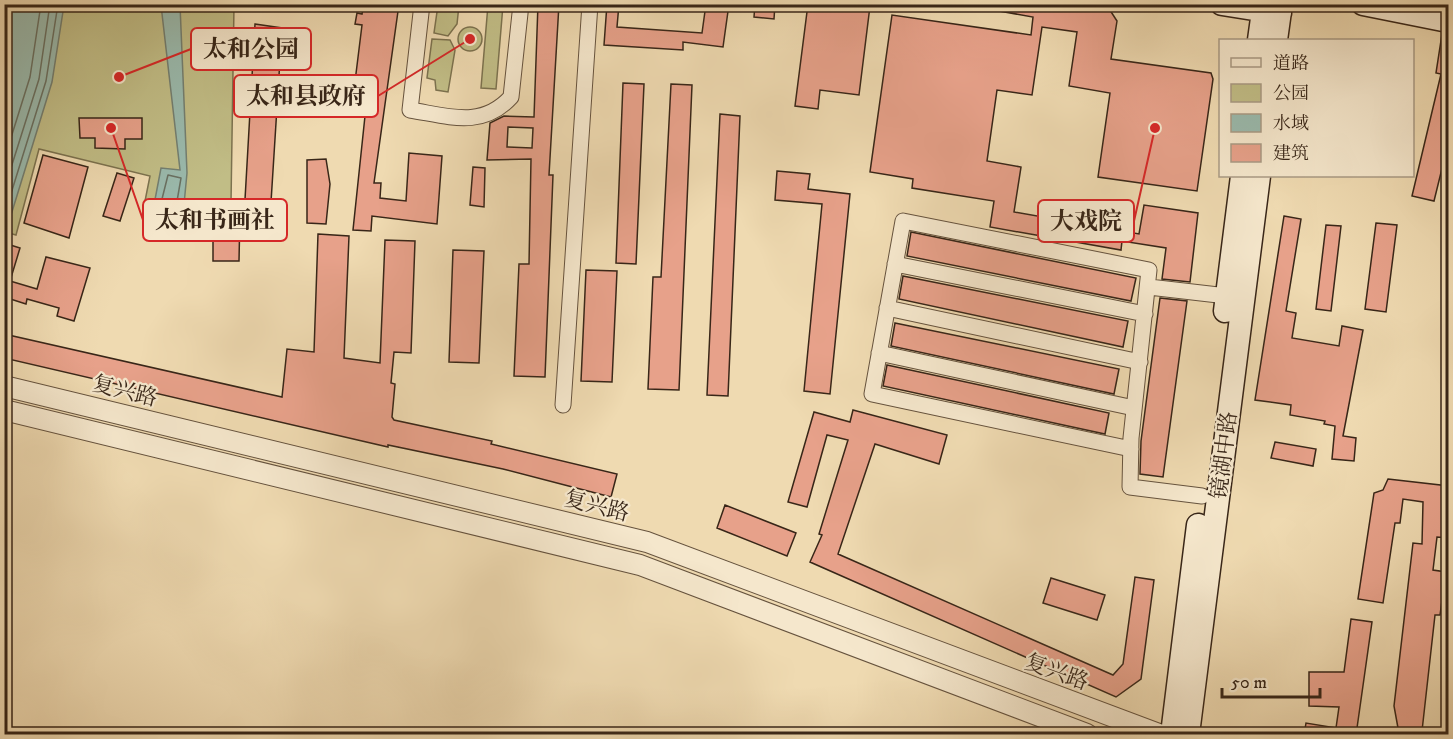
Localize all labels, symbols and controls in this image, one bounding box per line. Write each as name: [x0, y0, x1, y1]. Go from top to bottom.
callout: 太和公园: [191, 28, 311, 70]
text: 太和公园: [203, 35, 299, 65]
legend: [1219, 39, 1414, 177]
text: 道路: [1273, 53, 1309, 75]
callout: 太和县政府: [234, 75, 378, 117]
text: 太和县政府: [246, 82, 366, 112]
text: 公园: [1273, 83, 1309, 105]
text: 水域: [1273, 113, 1309, 135]
text: 建筑: [1273, 143, 1309, 165]
callout: 太和书画社: [143, 199, 287, 241]
callout: 大戏院: [1038, 200, 1134, 242]
text: 太和书画社: [155, 206, 275, 236]
text: 大戏院: [1050, 207, 1122, 237]
street label: 复兴路: [89, 370, 160, 413]
street label: 镜湖中路: [1206, 410, 1243, 501]
street label: 复兴路: [561, 485, 632, 528]
street label: 复兴路: [1021, 648, 1092, 696]
scale bar: [1222, 661, 1320, 699]
text: 50 m: [1231, 672, 1267, 694]

